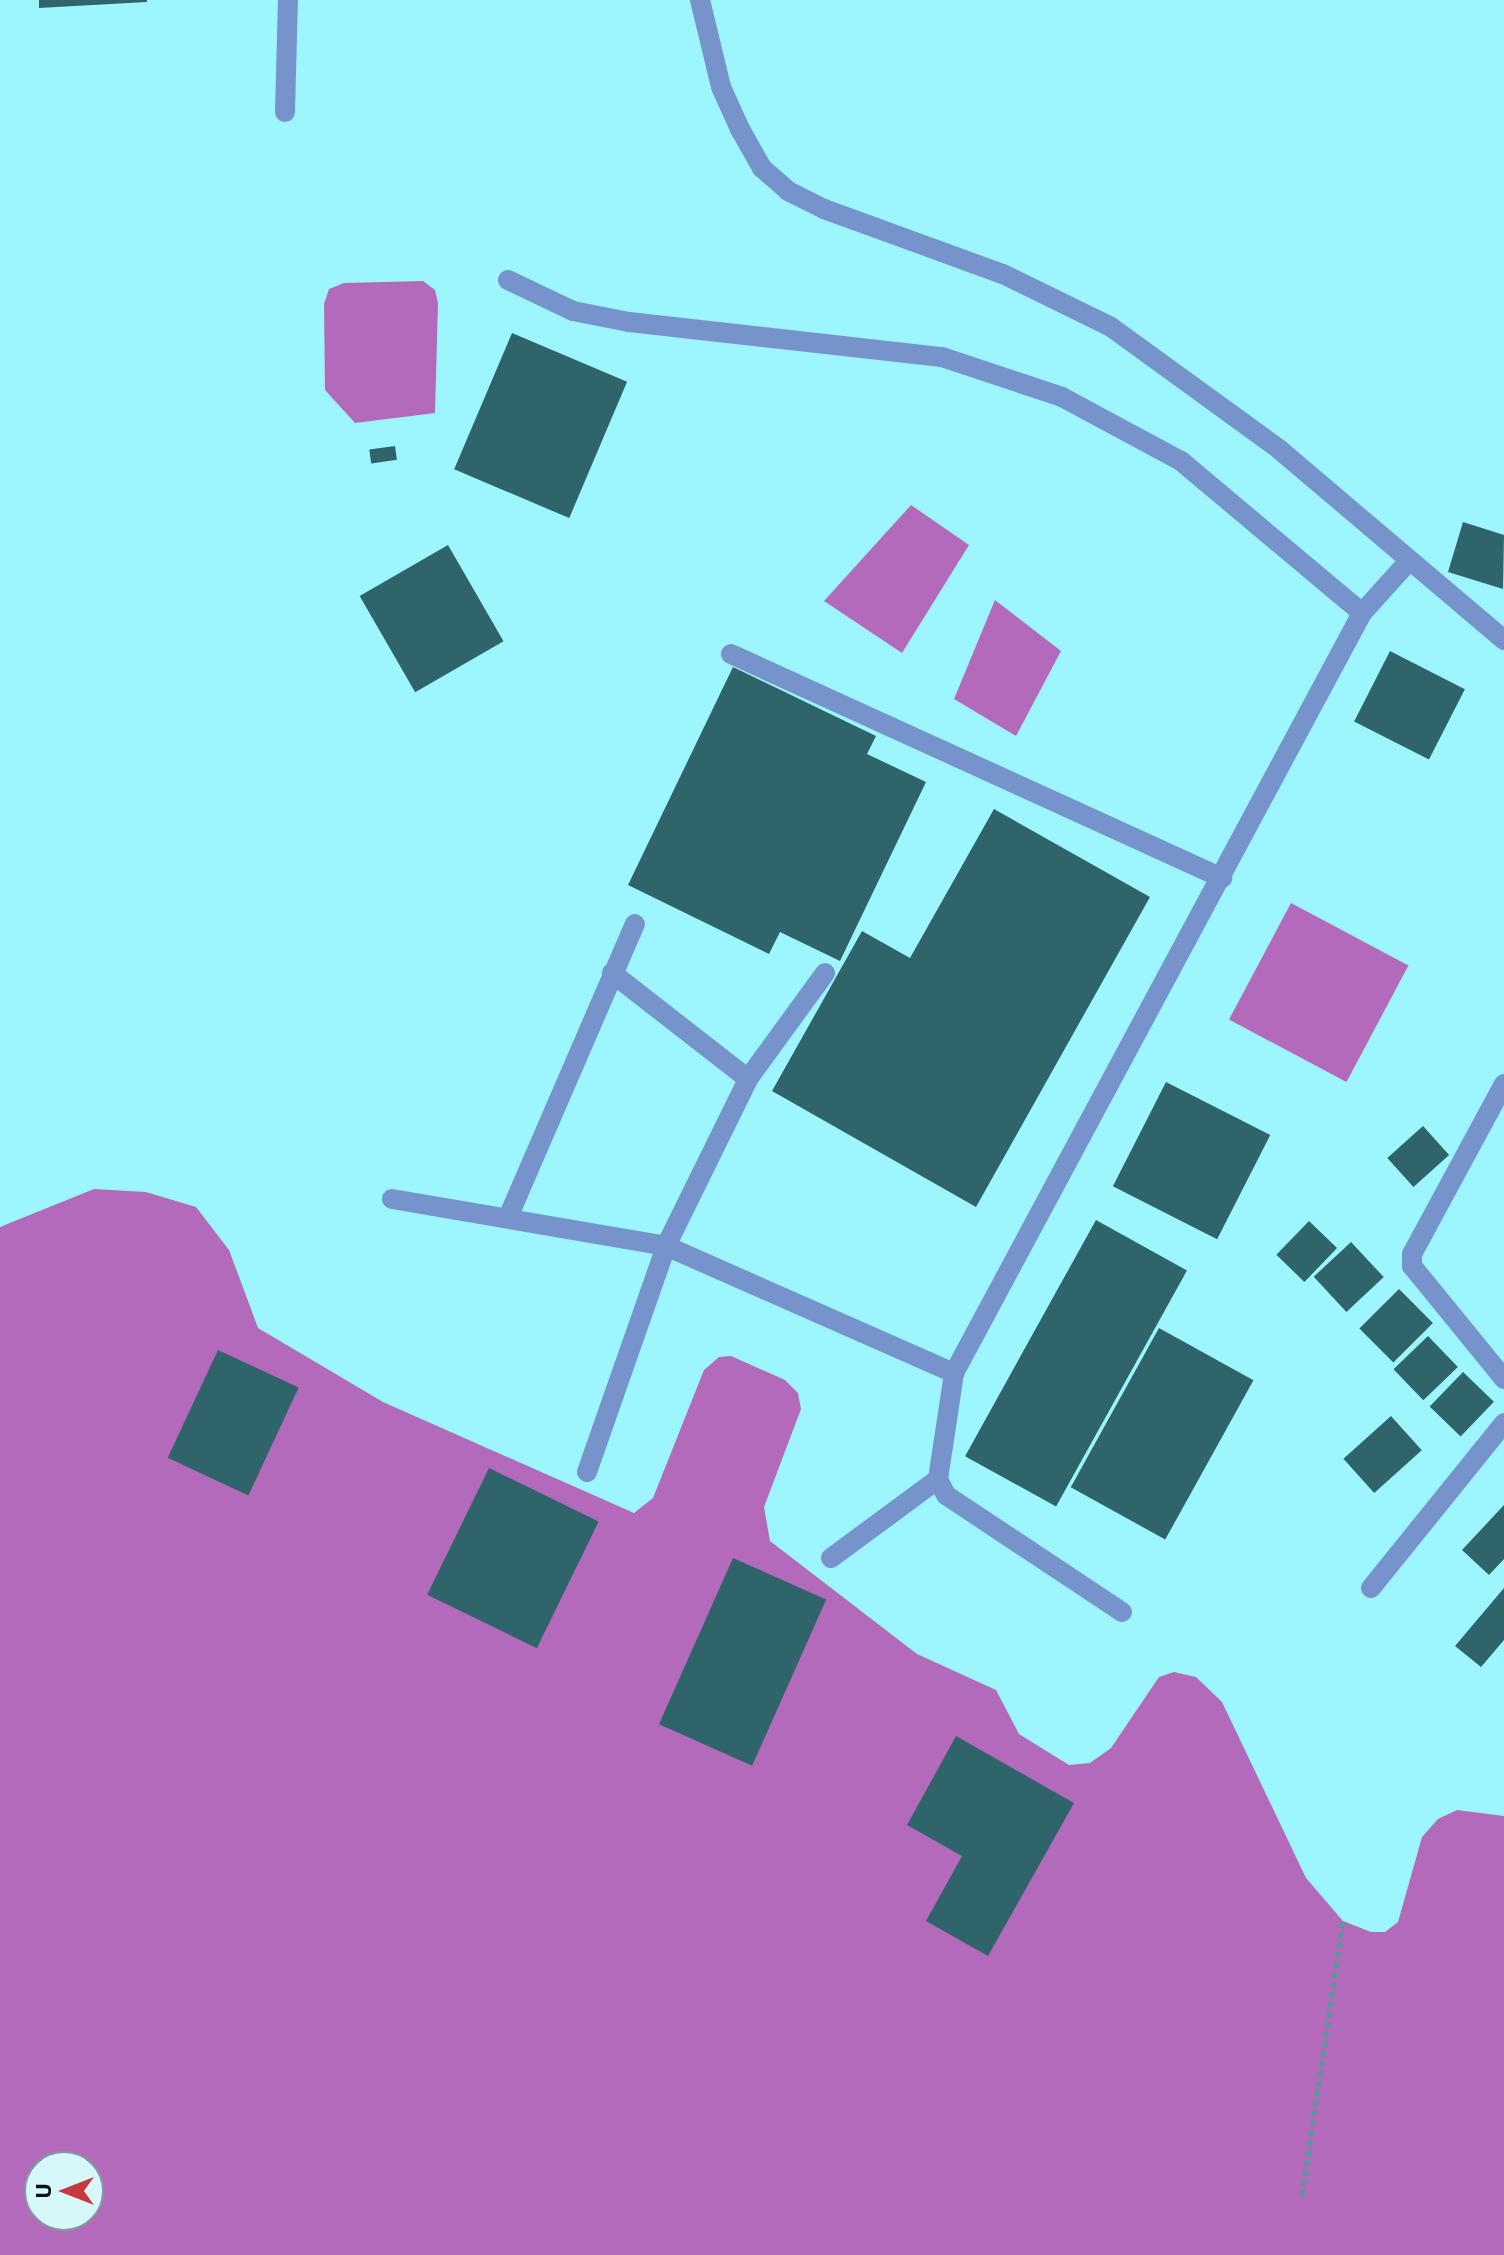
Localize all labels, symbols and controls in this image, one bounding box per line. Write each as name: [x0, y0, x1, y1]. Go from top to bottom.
north arrow: [24, 2151, 104, 2231]
text: U: [29, 2183, 55, 2199]

